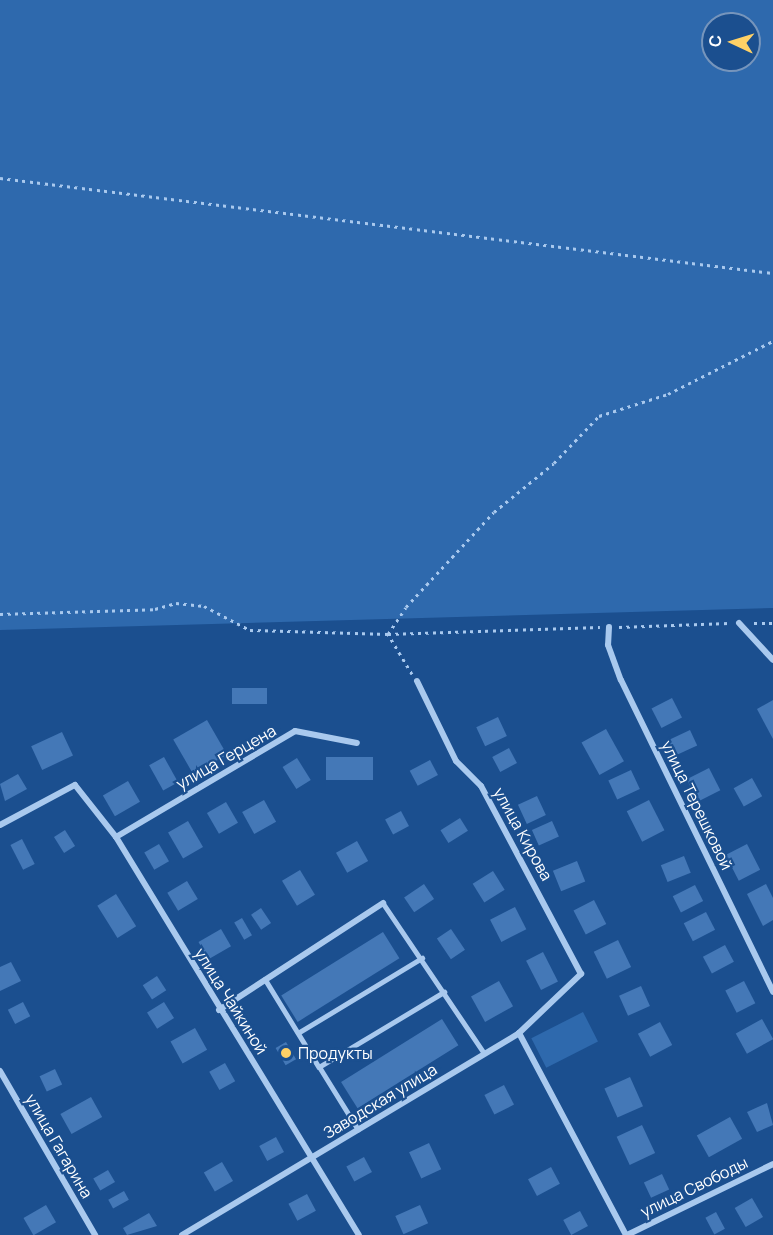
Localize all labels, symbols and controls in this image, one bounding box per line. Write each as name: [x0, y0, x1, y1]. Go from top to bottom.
north arrow: [701, 12, 761, 72]
text: С: [704, 34, 726, 48]
street label: улица Герцена: [173, 721, 279, 793]
street label: улица Терешковой: [657, 737, 737, 873]
street label: улица Кирова: [490, 784, 556, 884]
street label: улица Чайкиной: [191, 944, 271, 1058]
place label: Продукты: [298, 1043, 373, 1063]
marker: Продукты: [279, 1046, 293, 1060]
street label: Заводская улица: [320, 1060, 440, 1142]
street label: улица Гагарина: [21, 1090, 97, 1202]
street label: улица Свободы: [637, 1153, 751, 1221]

